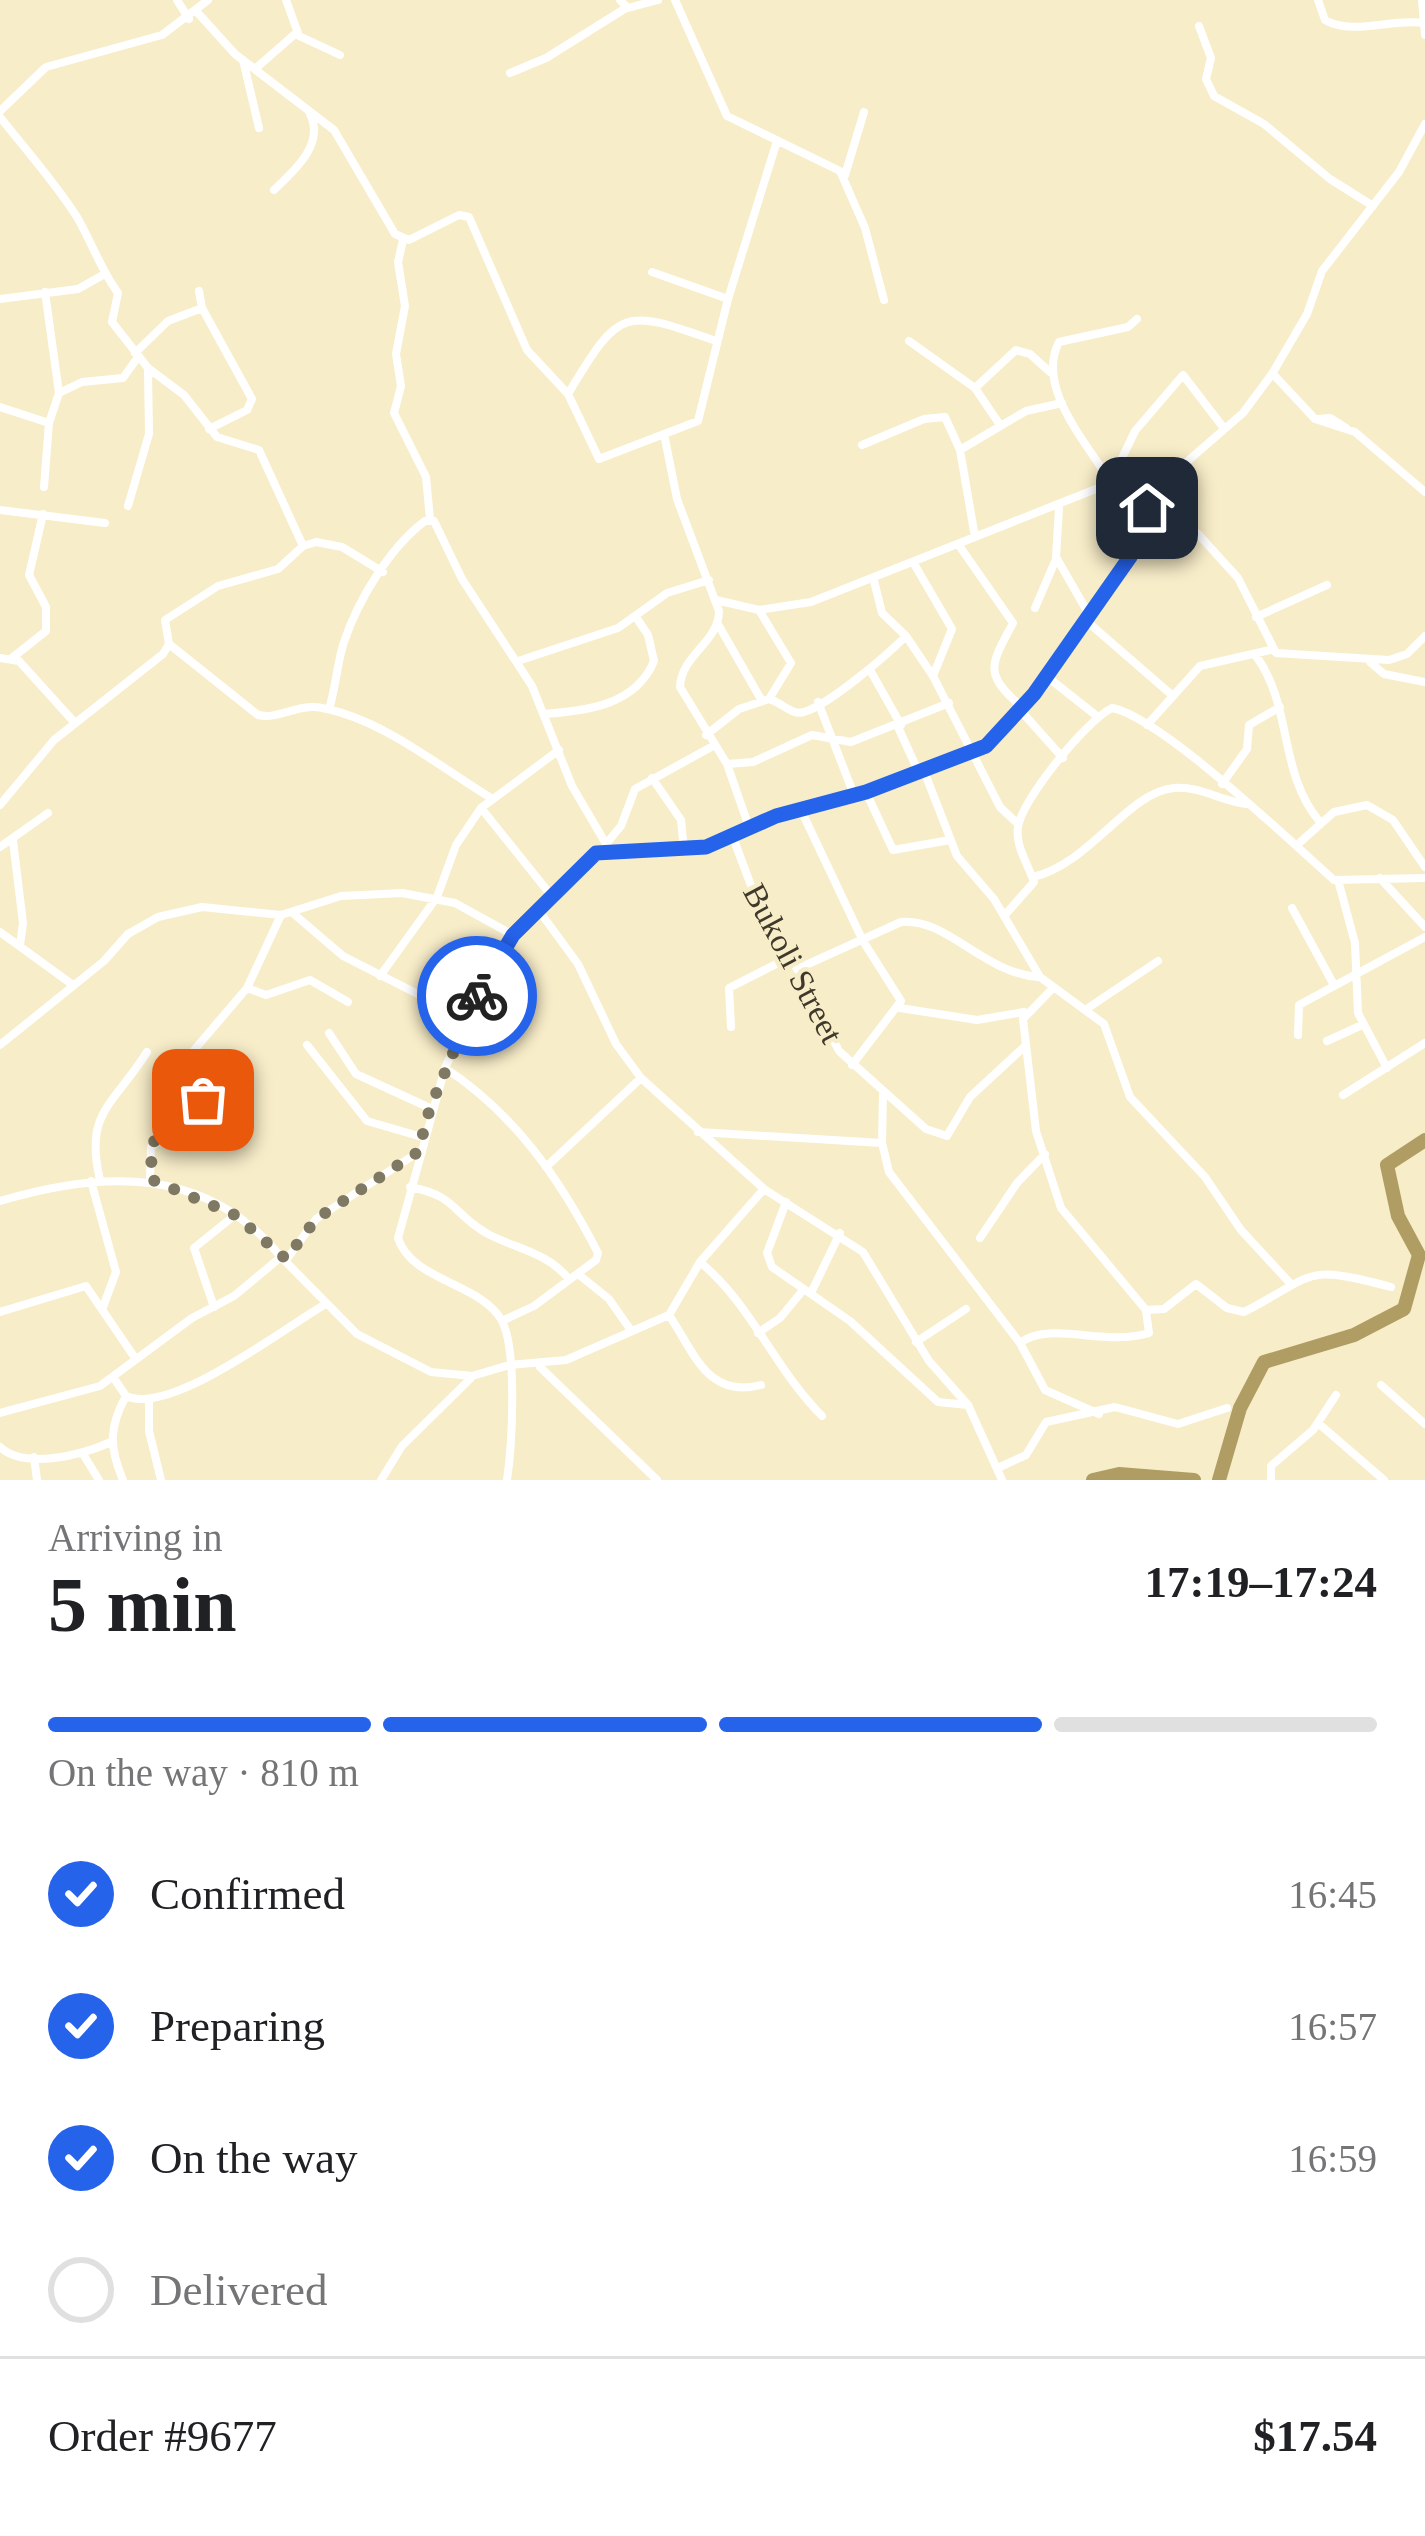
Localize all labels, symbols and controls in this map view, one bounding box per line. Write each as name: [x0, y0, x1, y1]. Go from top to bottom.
pin: [1096, 457, 1198, 559]
icon: home: [1114, 475, 1180, 541]
street label: Bukoli Street: [736, 878, 850, 1049]
courier: [417, 936, 537, 1056]
icon: bike: [444, 963, 510, 1029]
pin: [152, 1049, 254, 1151]
icon: bag: [170, 1067, 236, 1133]
text: Arriving in: [48, 1516, 222, 1559]
text: 17:19–17:24: [1145, 1557, 1377, 1607]
text: 5 min: [48, 1561, 237, 1648]
text: On the way · 810 m: [48, 1751, 359, 1794]
icon: check: [48, 1861, 114, 1927]
text: Confirmed: [150, 1869, 345, 1919]
text: 16:45: [1288, 1873, 1377, 1916]
icon: check: [48, 1993, 114, 2059]
text: Preparing: [150, 2001, 325, 2051]
text: 16:57: [1288, 2005, 1377, 2048]
icon: check: [48, 2125, 114, 2191]
text: On the way: [150, 2133, 357, 2183]
text: 16:59: [1288, 2137, 1377, 2180]
text: Delivered: [150, 2265, 327, 2315]
text: Order #9677: [48, 2411, 277, 2461]
text: $17.54: [1253, 2411, 1377, 2461]

